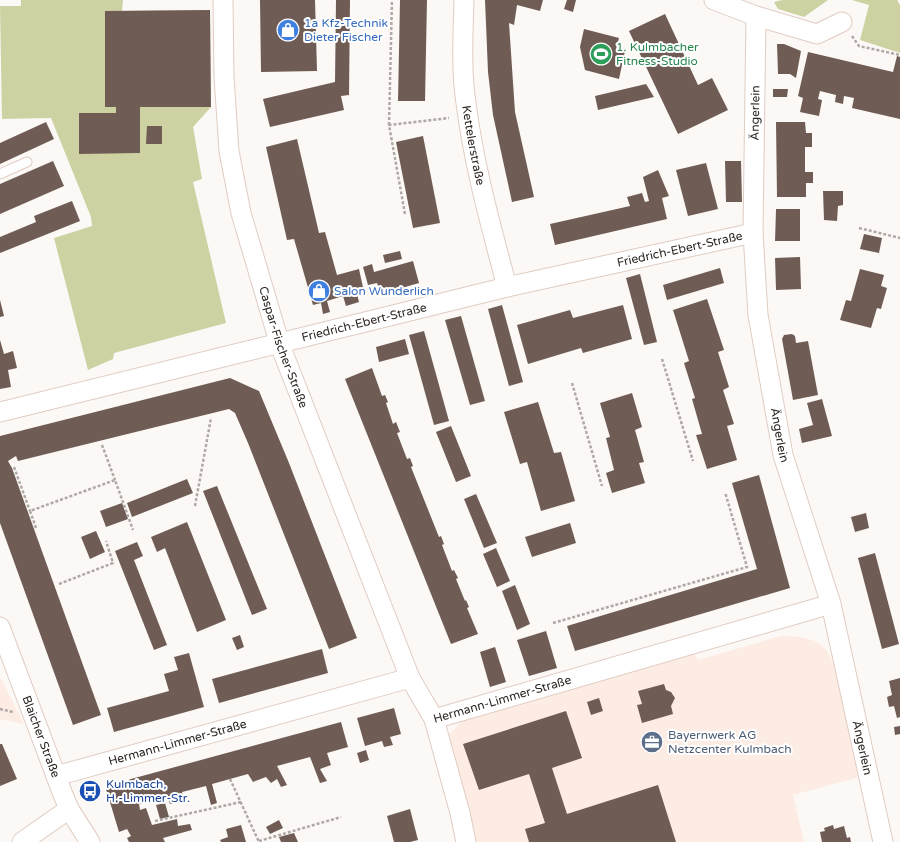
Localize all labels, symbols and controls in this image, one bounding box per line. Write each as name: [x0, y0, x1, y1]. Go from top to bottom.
place label: 1a Kfz-Technik Dieter Fischer: [304, 16, 388, 44]
shop icon: 1a Kfz-Technik Dieter Fischer: [275, 17, 301, 43]
place label: 1. Kulmbacher Fitness-Studio: [616, 40, 699, 68]
sports icon: 1. Kulmbacher Fitness-Studio: [588, 41, 614, 67]
street label: Ängerlein: [748, 85, 762, 141]
street label: Kettelerstraße: [459, 104, 488, 187]
street label: Friedrich-Ebert-Straße: [616, 228, 744, 270]
shop icon: Salon Wunderlich: [306, 278, 332, 304]
place label: Salon Wunderlich: [334, 284, 434, 298]
street label: Caspar-Fischer-Straße: [256, 285, 311, 410]
street label: Friedrich-Ebert-Straße: [300, 300, 428, 344]
street label: Ängerlein: [768, 406, 792, 464]
street label: Hermann-Limmer-Straße: [432, 673, 573, 726]
street label: Blaicher Straße: [19, 694, 63, 780]
street label: Hermann-Limmer-Straße: [107, 717, 248, 768]
street label: Ängerlein: [850, 719, 875, 776]
place label: Bayernwerk AG Netzcenter Kulmbach: [668, 728, 792, 756]
office icon: Bayernwerk AG Netzcenter Kulmbach: [639, 729, 665, 755]
place label: Kulmbach, H.-Limmer-Str.: [106, 777, 190, 805]
bus stop icon: Kulmbach, H.-Limmer-Str.: [77, 778, 103, 804]

